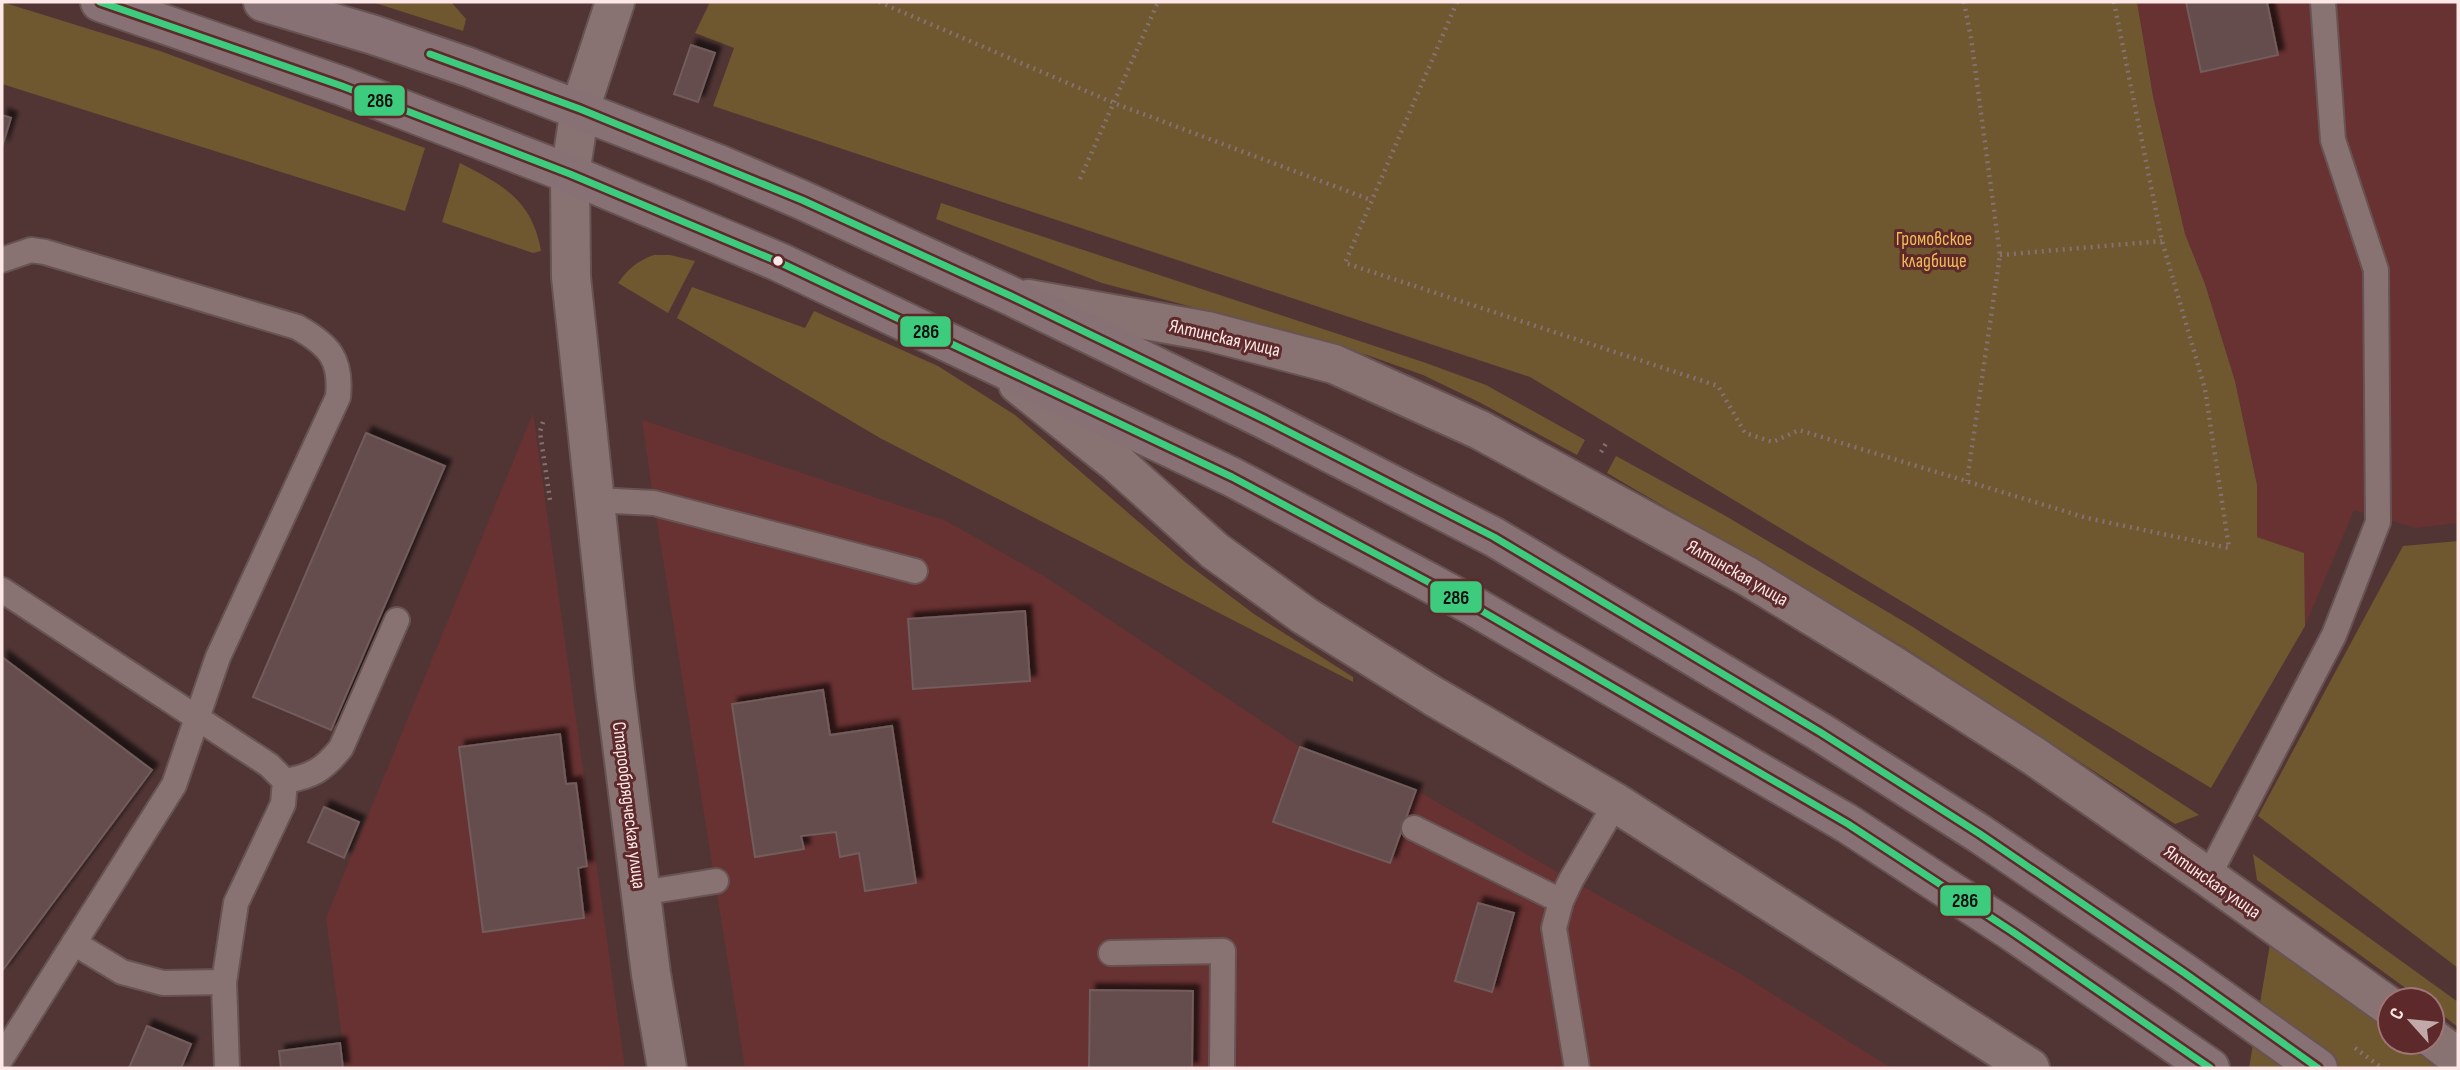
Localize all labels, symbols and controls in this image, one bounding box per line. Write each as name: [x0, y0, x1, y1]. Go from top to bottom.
line badge: 286: [353, 84, 406, 117]
text: 286: [367, 90, 393, 113]
park label: Громовское кладбище: [1896, 228, 1972, 273]
unlabelled marker: [771, 254, 785, 268]
line badge: 286: [899, 315, 952, 348]
street label: Ялтинская улица: [1167, 315, 1282, 362]
text: 286: [913, 321, 939, 344]
street label: Ялтинская улица: [1683, 535, 1792, 612]
line badge: 286: [1429, 580, 1483, 614]
text: 286: [1443, 587, 1469, 610]
street label: Старообрядческая улица: [607, 720, 650, 890]
street label: Ялтинская улица: [2159, 840, 2265, 924]
line badge: 286: [1939, 884, 1992, 917]
text: 286: [1952, 890, 1978, 913]
north arrow: [2376, 986, 2446, 1056]
text: С: [2385, 1004, 2410, 1024]

